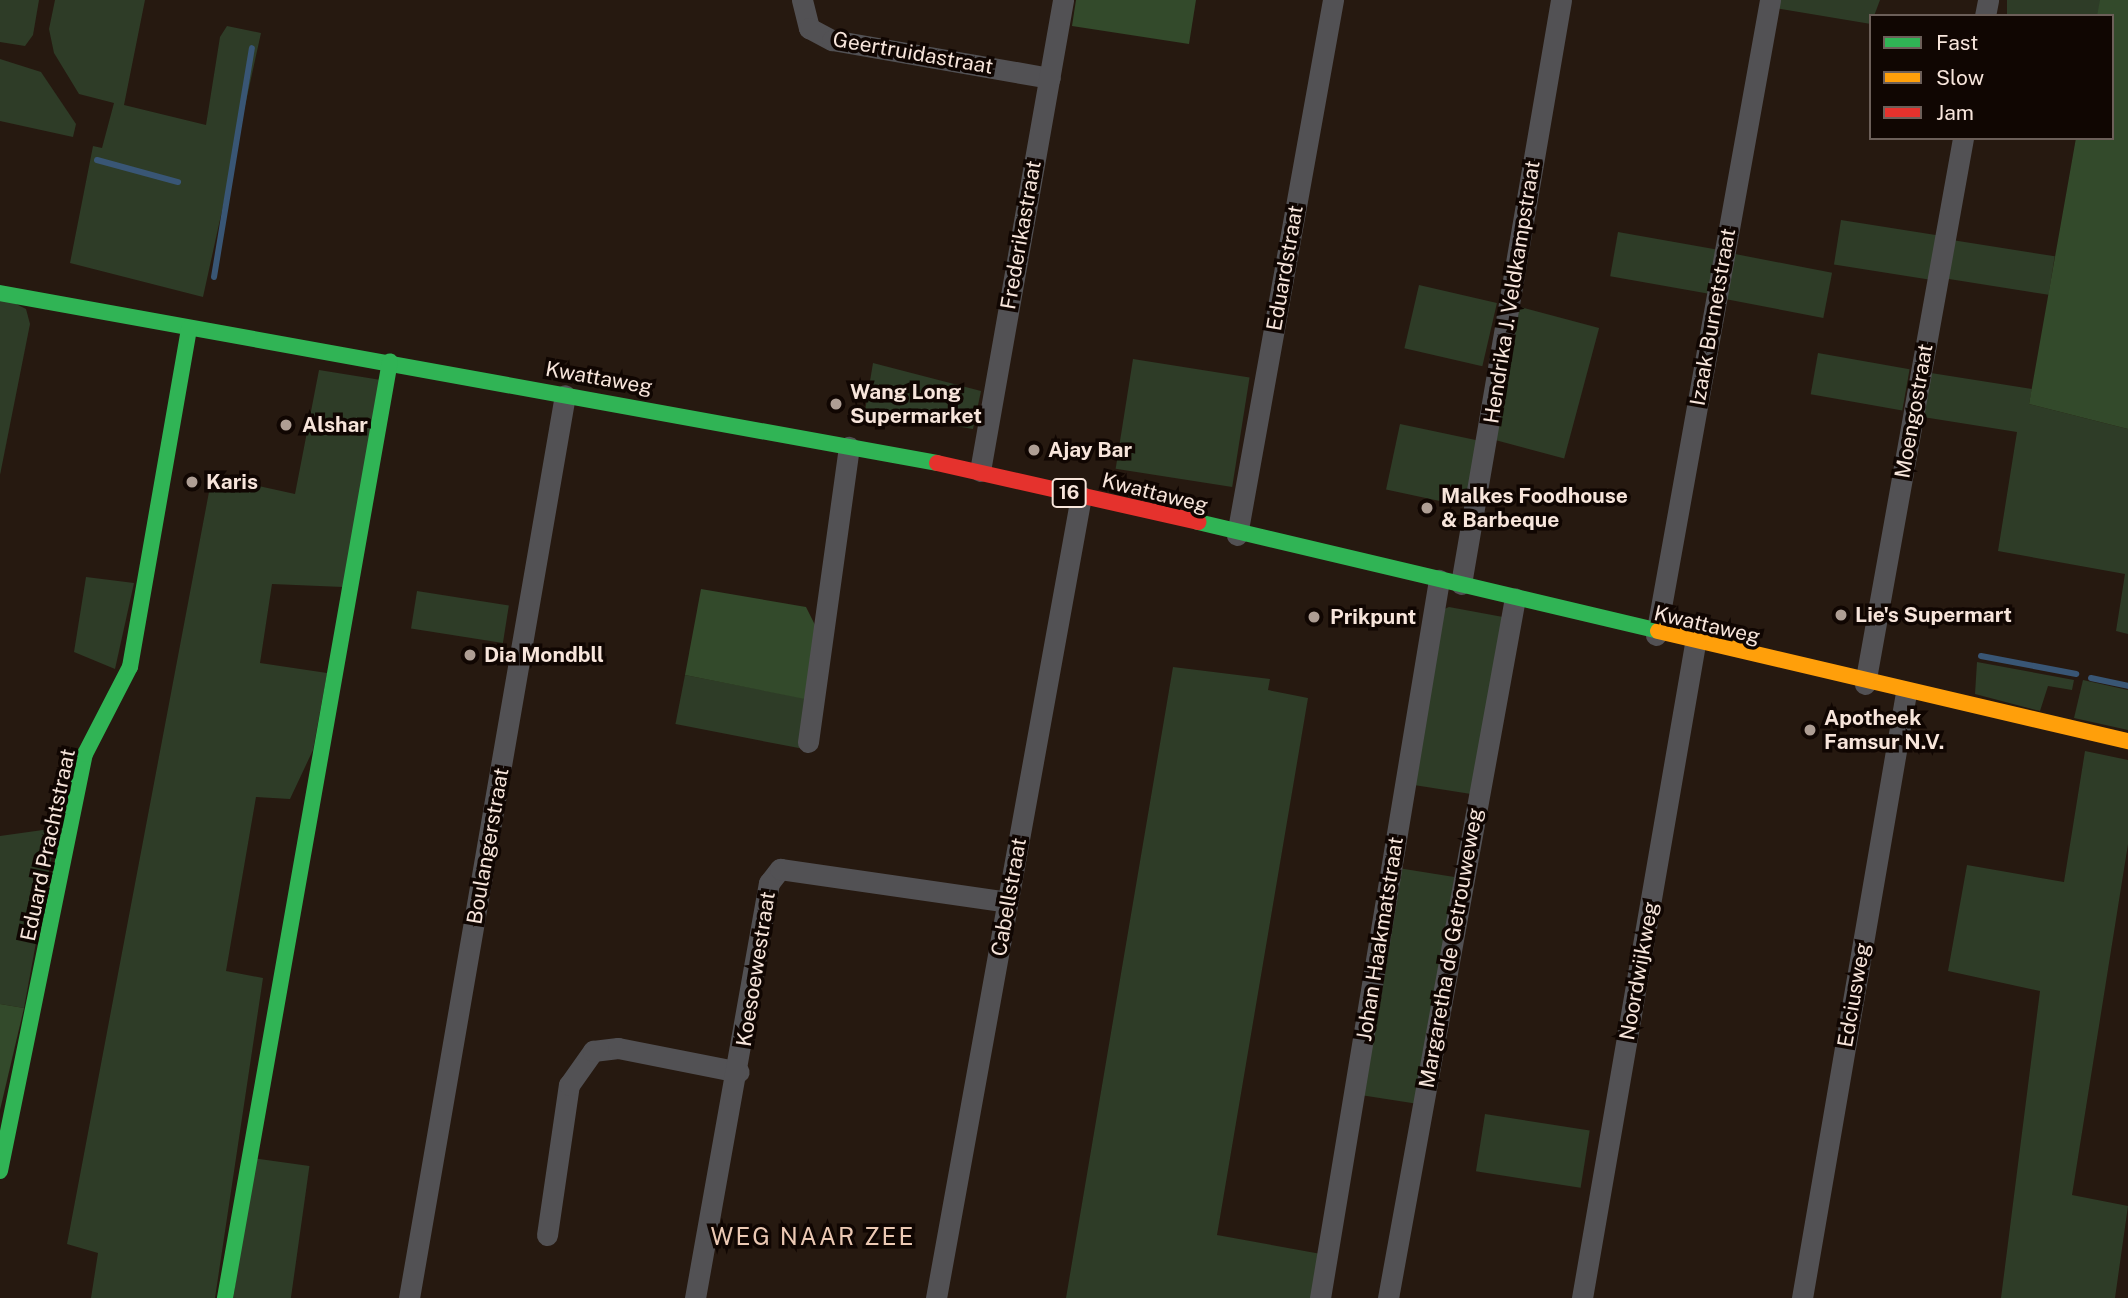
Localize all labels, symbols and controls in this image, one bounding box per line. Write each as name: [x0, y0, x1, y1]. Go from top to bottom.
legend: [1869, 14, 2114, 140]
street label: Geertruidastraat: [831, 26, 995, 80]
text: Fast: [1936, 30, 1978, 55]
text: Slow: [1936, 65, 1984, 90]
text: Jam: [1936, 100, 1974, 125]
street label: Hendrika J. Veldkampstraat: [1479, 158, 1545, 426]
street label: Frederikastraat: [996, 159, 1046, 311]
street label: Eduardstraat: [1262, 203, 1308, 333]
street label: Izaak Burnetstraat: [1685, 226, 1741, 408]
street label: Moengostraat: [1890, 342, 1938, 480]
street label: Kwattaweg: [543, 356, 655, 400]
place label: Wang Long Supermarket: [850, 379, 982, 429]
marker: Wang Long Supermarket: [828, 396, 844, 412]
place label: Alshar: [302, 412, 368, 438]
marker: Alshar: [276, 415, 296, 435]
place label: Ajay Bar: [1048, 437, 1132, 463]
marker: Ajay Bar: [1026, 442, 1042, 458]
street label: Kwattaweg: [1099, 468, 1211, 518]
place label: Karis: [206, 469, 258, 495]
marker: Karis: [184, 474, 200, 490]
road number: 16: [1052, 478, 1086, 508]
place label: Malkes Foodhouse & Barbeque: [1441, 483, 1628, 533]
marker: Malkes Foodhouse & Barbeque: [1419, 500, 1435, 516]
street label: Kwattaweg: [1651, 601, 1763, 649]
place label: Lie's Supermart: [1855, 602, 2012, 628]
place label: Prikpunt: [1330, 604, 1416, 630]
marker: Prikpunt: [1304, 607, 1324, 627]
marker: Lie's Supermart: [1833, 607, 1849, 623]
place label: Dia Mondbll: [484, 642, 604, 668]
marker: Dia Mondbll: [462, 647, 478, 663]
place label: Apotheek Famsur N.V.: [1824, 705, 1944, 755]
marker: Apotheek Famsur N.V.: [1802, 722, 1818, 738]
street label: Eduard Prachtstraat: [15, 746, 81, 944]
street label: Boulangerstraat: [462, 766, 514, 926]
street label: Margaretha de Getrouweweg: [1414, 806, 1488, 1090]
street label: Johan Haakmatstraat: [1351, 835, 1409, 1043]
street label: Cabellstraat: [986, 836, 1032, 958]
street label: Koesoewestraat: [731, 890, 781, 1048]
street label: Noordwijkweg: [1614, 900, 1664, 1042]
street label: Edciusweg: [1832, 941, 1876, 1049]
district label: WEG NAAR ZEE: [712, 1223, 914, 1251]

